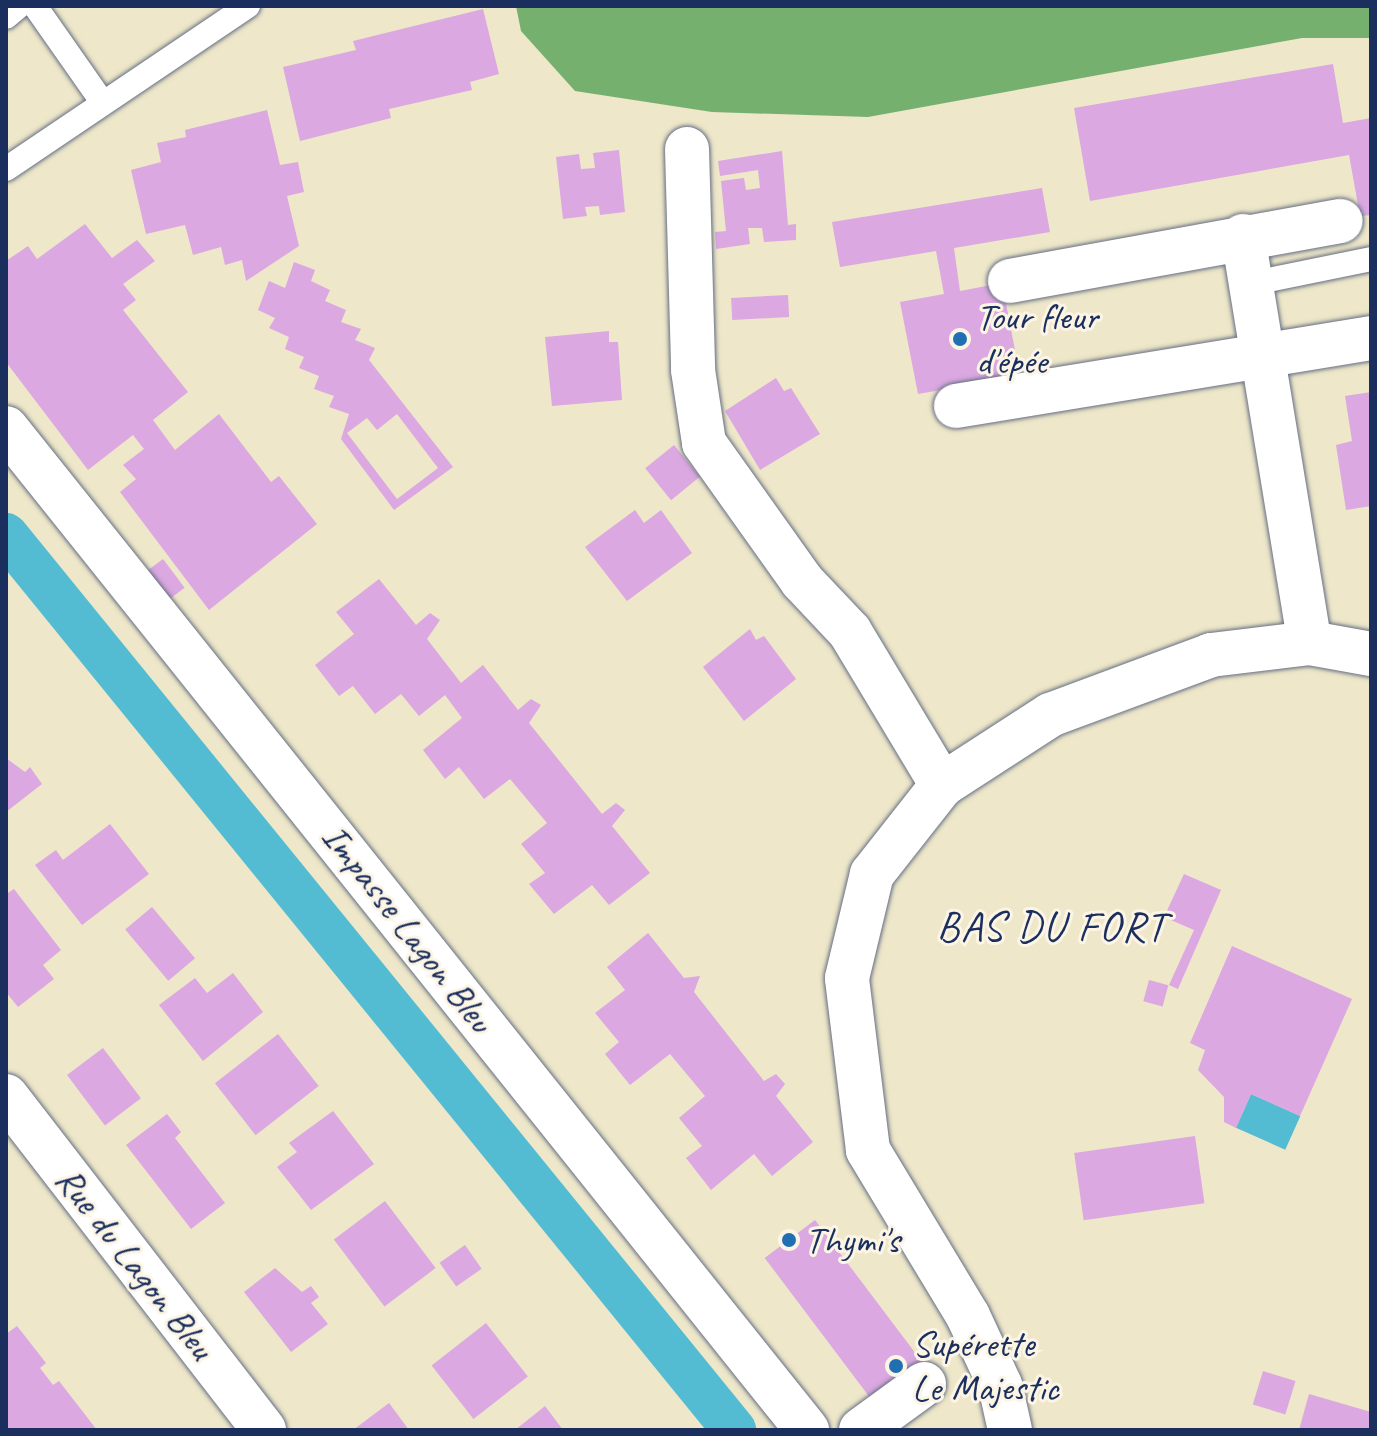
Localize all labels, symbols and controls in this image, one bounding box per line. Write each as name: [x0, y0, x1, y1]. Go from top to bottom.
place label: Tour fleur d'épée: [976, 294, 1098, 384]
marker: Tour fleur d'épée: [951, 330, 969, 348]
street label: Impasse Lagon Bleu: [312, 814, 504, 1042]
district label: BAS DU FORT: [937, 902, 1167, 952]
street label: Rue du Lagon Bleu: [46, 1158, 224, 1368]
place label: Thymi's: [805, 1217, 900, 1263]
marker: Thymi's: [780, 1231, 798, 1249]
place label: Supérette Le Majestic: [912, 1321, 1060, 1410]
marker: Supérette Le Majestic: [887, 1357, 905, 1375]

